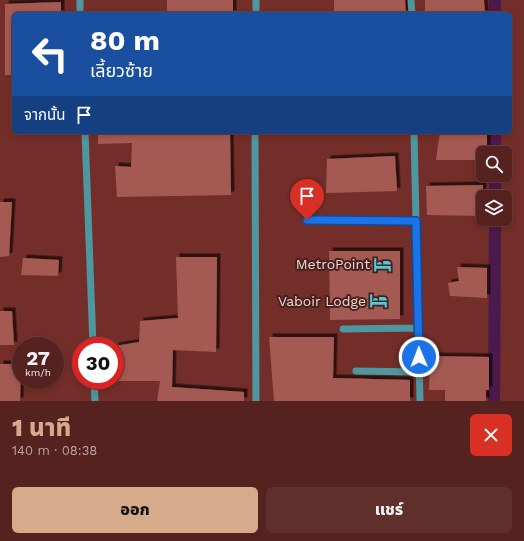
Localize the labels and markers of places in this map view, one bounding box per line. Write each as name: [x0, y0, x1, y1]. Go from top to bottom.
pin: [290, 179, 324, 220]
hotel icon: MetroPoint: [373, 254, 393, 274]
place label: MetroPoint: [296, 256, 370, 272]
hotel icon: Vaboir Lodge: [369, 291, 389, 311]
place label: Vaboir Lodge: [278, 293, 366, 309]

